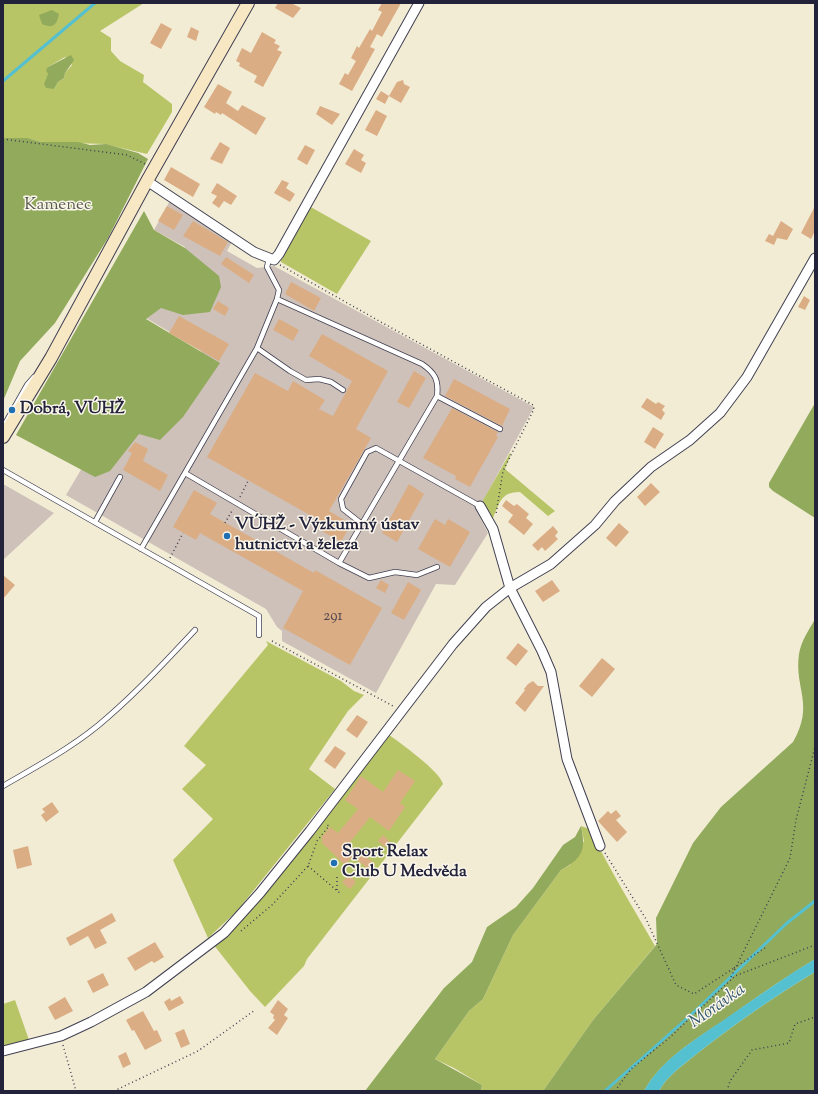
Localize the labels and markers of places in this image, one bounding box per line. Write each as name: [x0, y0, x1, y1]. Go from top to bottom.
place label: Dobrá, VÚHŽ: [20, 400, 125, 420]
marker: Dobrá, VÚHŽ: [7, 405, 17, 415]
place label: VÚHŽ - Výzkumný ústav hutnictví a železa: [235, 516, 419, 556]
marker: VÚHŽ - Výzkumný ústav hutnictví a železa: [222, 531, 232, 541]
place label: Sport Relax Club U Medvěda: [342, 843, 467, 883]
marker: Sport Relax Club U Medvěda: [329, 858, 339, 868]

